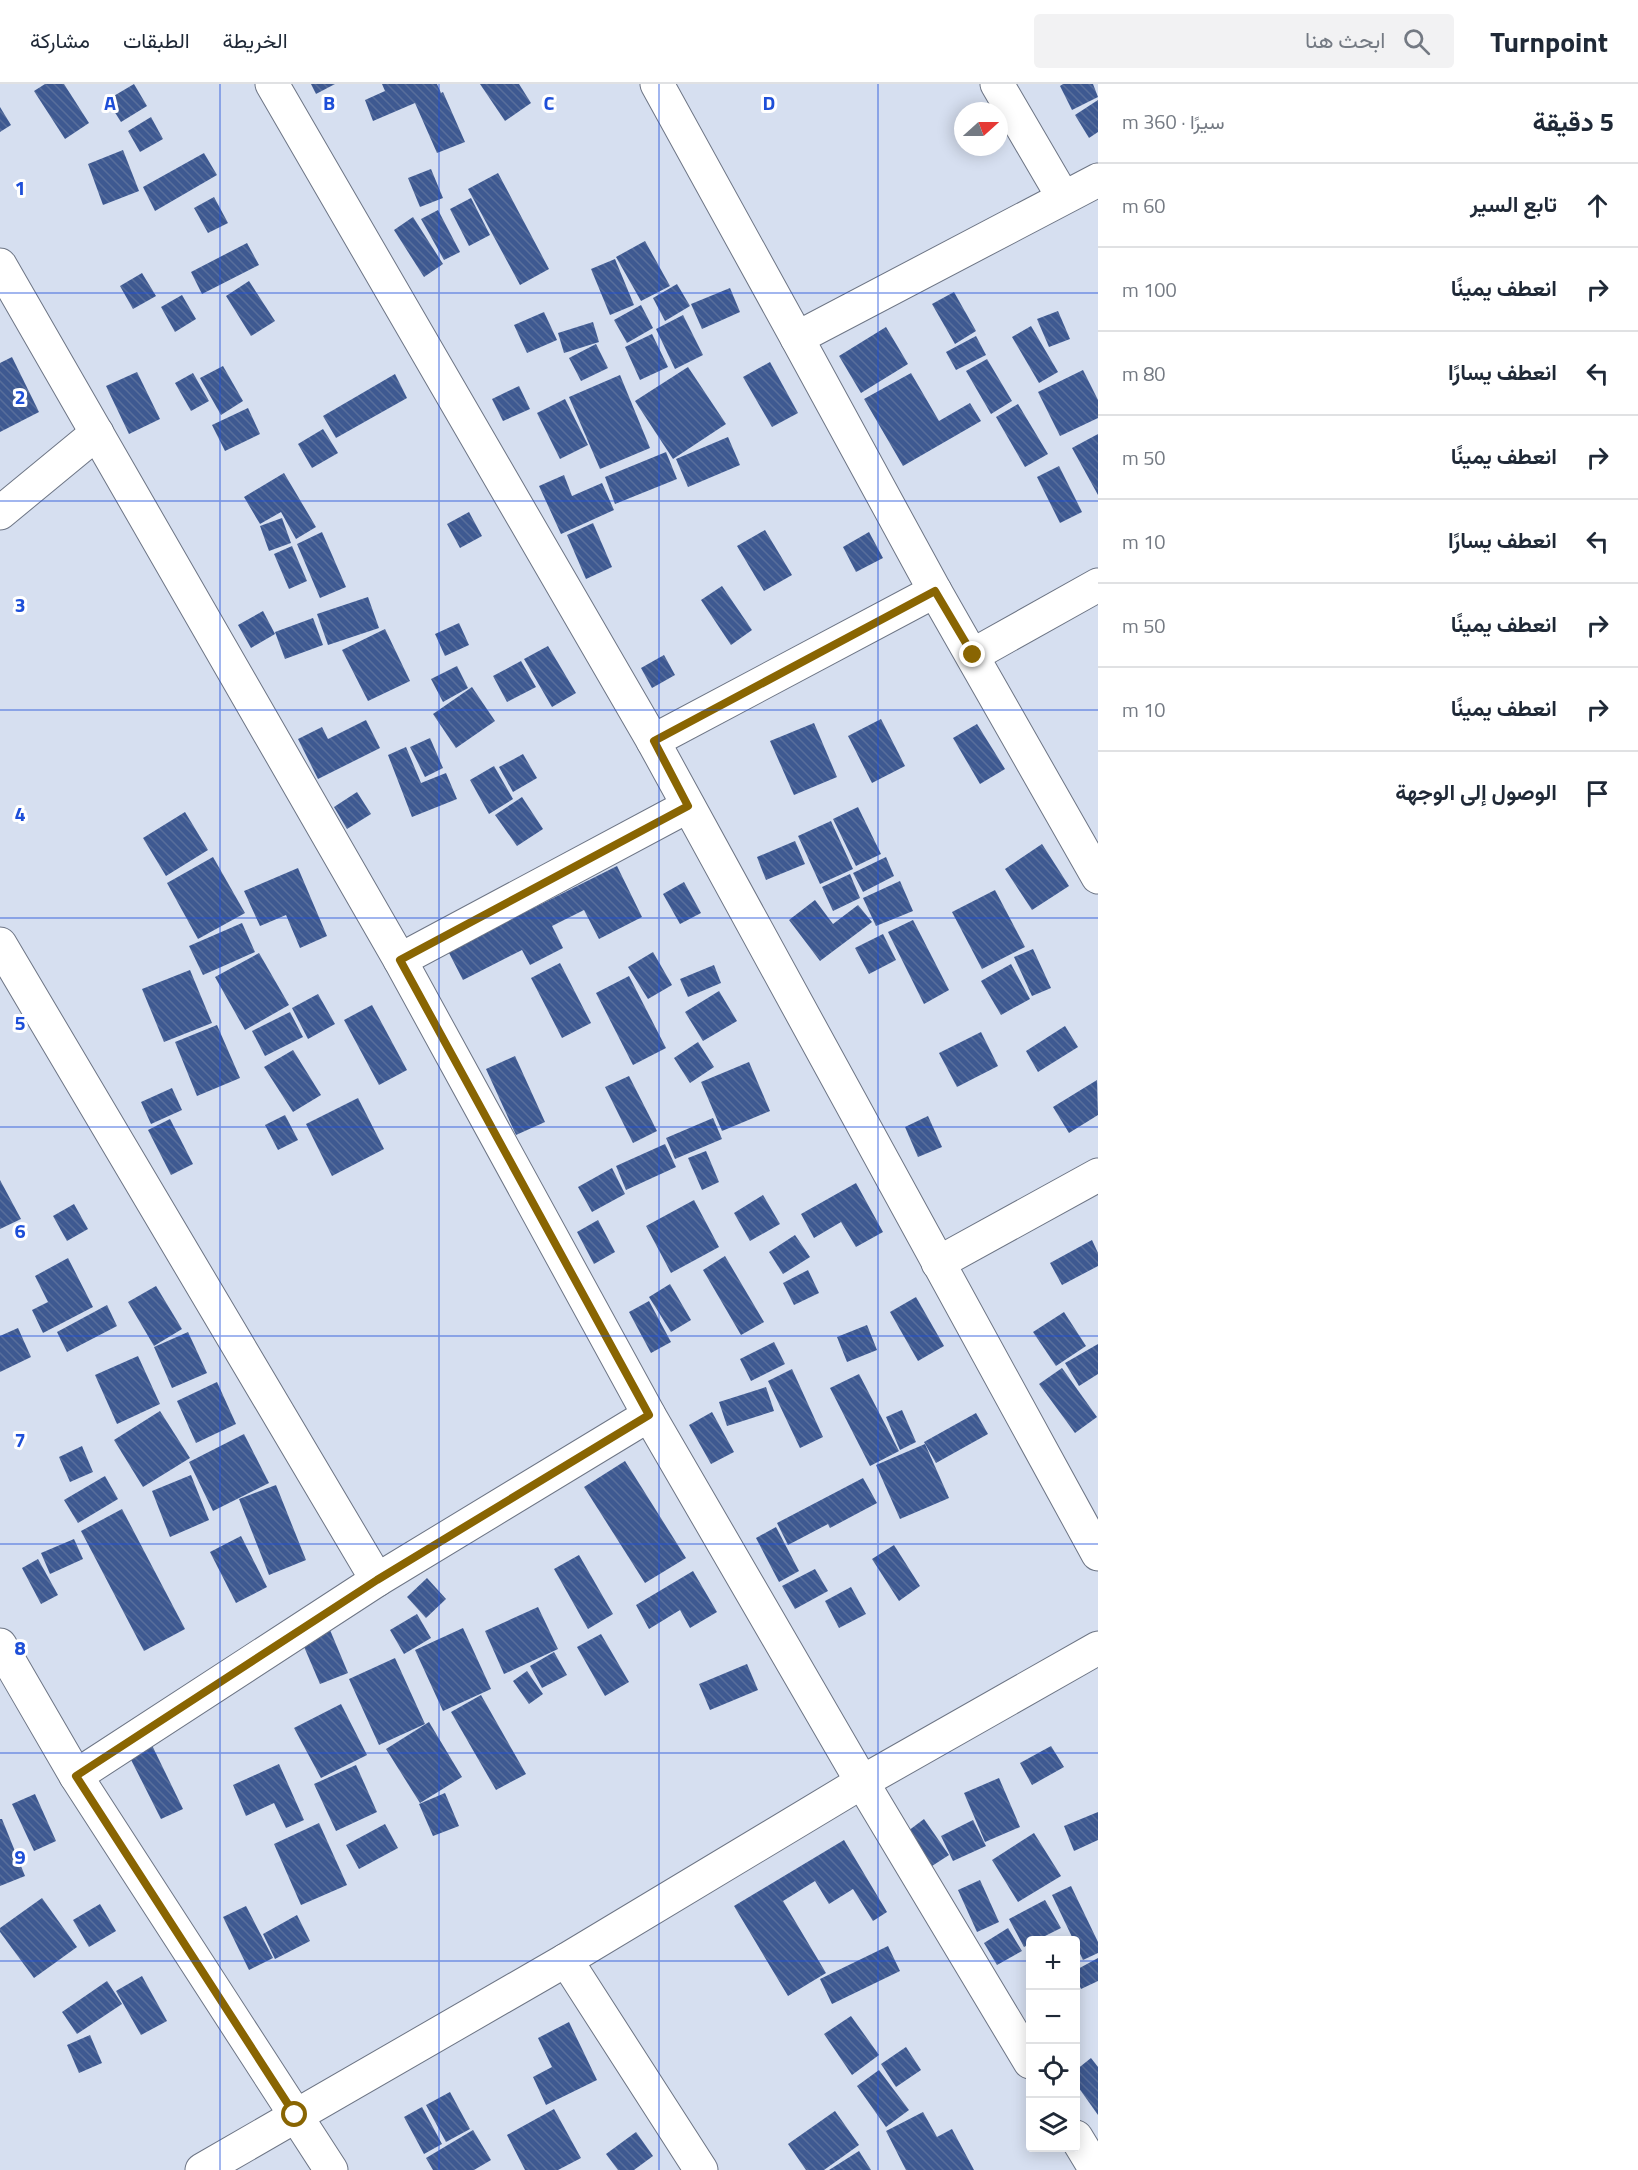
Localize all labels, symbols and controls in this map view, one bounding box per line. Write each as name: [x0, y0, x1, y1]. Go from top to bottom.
search box: [1034, 14, 1454, 68]
text: Turnpoint: [1490, 20, 1608, 63]
text: ابحث هنا: [1305, 23, 1385, 57]
text: مشاركة: [30, 24, 90, 56]
text: الطبقات: [123, 24, 190, 56]
text: الخريطة: [223, 24, 288, 56]
icon: search: [1400, 25, 1433, 58]
text: A: [104, 87, 116, 118]
text: B: [323, 87, 335, 118]
text: C: [544, 87, 555, 118]
text: D: [763, 87, 775, 118]
north arrow: [954, 102, 1008, 156]
text: 5 دقيقة: [1532, 102, 1614, 141]
text: سيرًا · 360 m: [1122, 106, 1225, 137]
text: 1: [14, 172, 26, 203]
text: تابع السير: [1470, 187, 1557, 221]
icon: ahead: [1581, 189, 1614, 222]
text: 60 m: [1122, 190, 1166, 221]
text: انعطف يمينًا: [1451, 271, 1557, 305]
icon: right: [1581, 273, 1614, 306]
text: 100 m: [1122, 274, 1177, 305]
text: انعطف يسارًا: [1448, 355, 1557, 389]
icon: left: [1581, 357, 1614, 390]
text: 80 m: [1122, 358, 1166, 389]
text: 2: [14, 381, 26, 412]
text: انعطف يمينًا: [1451, 439, 1557, 473]
icon: right: [1581, 441, 1614, 474]
text: 50 m: [1122, 442, 1166, 473]
text: انعطف يسارًا: [1448, 523, 1557, 557]
icon: left: [1581, 525, 1614, 558]
text: 10 m: [1122, 526, 1166, 557]
text: 3: [14, 589, 26, 620]
text: انعطف يمينًا: [1451, 607, 1557, 641]
icon: right: [1581, 609, 1614, 642]
text: 50 m: [1122, 610, 1166, 641]
route end: [959, 641, 985, 667]
text: انعطف يمينًا: [1451, 691, 1557, 725]
icon: right: [1581, 693, 1614, 726]
text: 10 m: [1122, 694, 1166, 725]
text: الوصول إلى الوجهة: [1395, 775, 1557, 809]
icon: arrive: [1581, 777, 1614, 810]
text: 4: [14, 798, 26, 829]
text: 5: [14, 1007, 26, 1038]
text: 6: [14, 1215, 26, 1246]
text: 7: [14, 1424, 26, 1455]
text: 8: [14, 1632, 26, 1663]
text: 9: [14, 1841, 26, 1872]
map controls: [1026, 1936, 1080, 2152]
button: +: [1026, 1936, 1080, 1990]
button: −: [1026, 1990, 1080, 2044]
button: locate: [1026, 2044, 1080, 2098]
button: layers: [1026, 2098, 1080, 2152]
route start: [281, 2101, 307, 2127]

